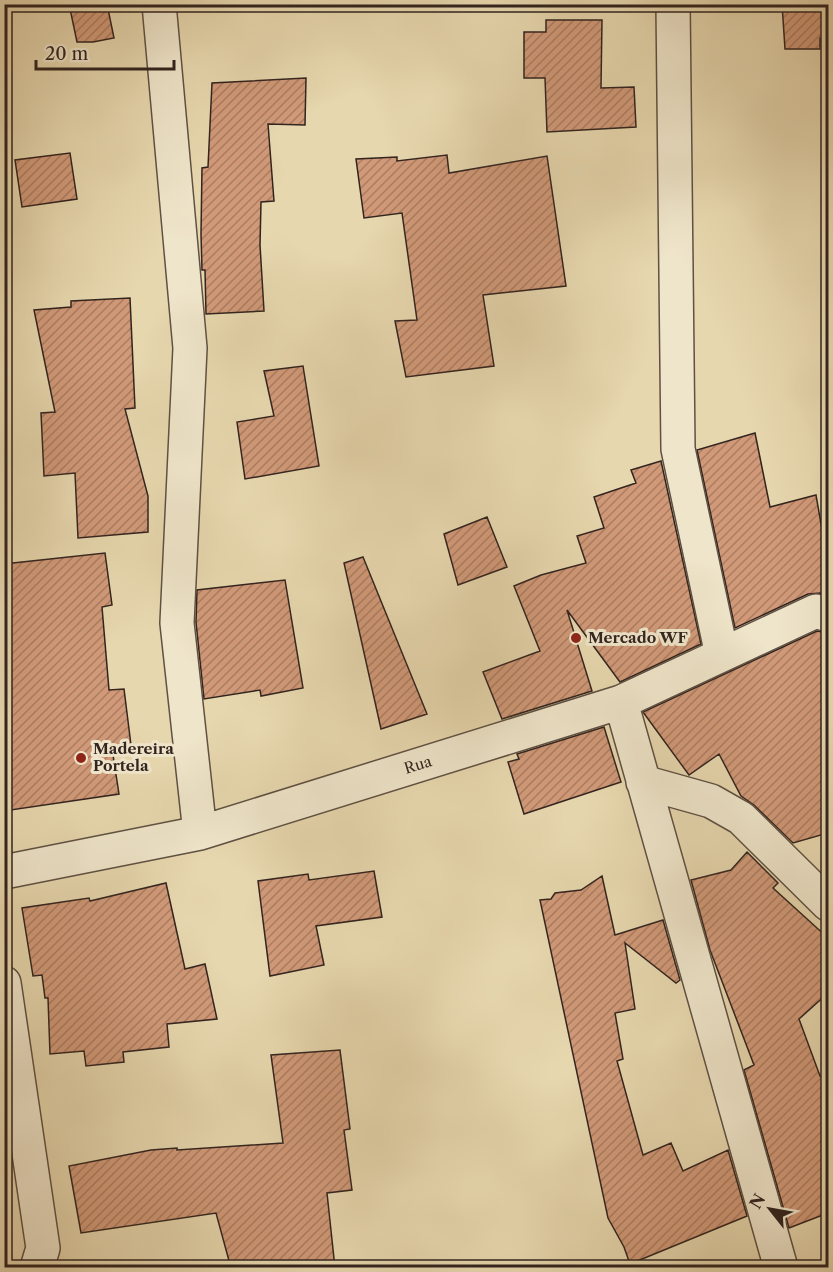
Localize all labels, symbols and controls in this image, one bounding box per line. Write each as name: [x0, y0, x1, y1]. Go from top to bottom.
scale bar: [36, 33, 174, 71]
text: 20 m: [45, 43, 89, 65]
place label: Mercado WF: [588, 628, 688, 647]
marker: Mercado WF: [569, 631, 583, 645]
place label: Madereira Portela: [93, 739, 174, 775]
marker: Madereira Portela: [74, 751, 88, 765]
street label: Rua: [402, 751, 434, 778]
north arrow: [740, 1179, 800, 1239]
text: N: [745, 1190, 769, 1212]

